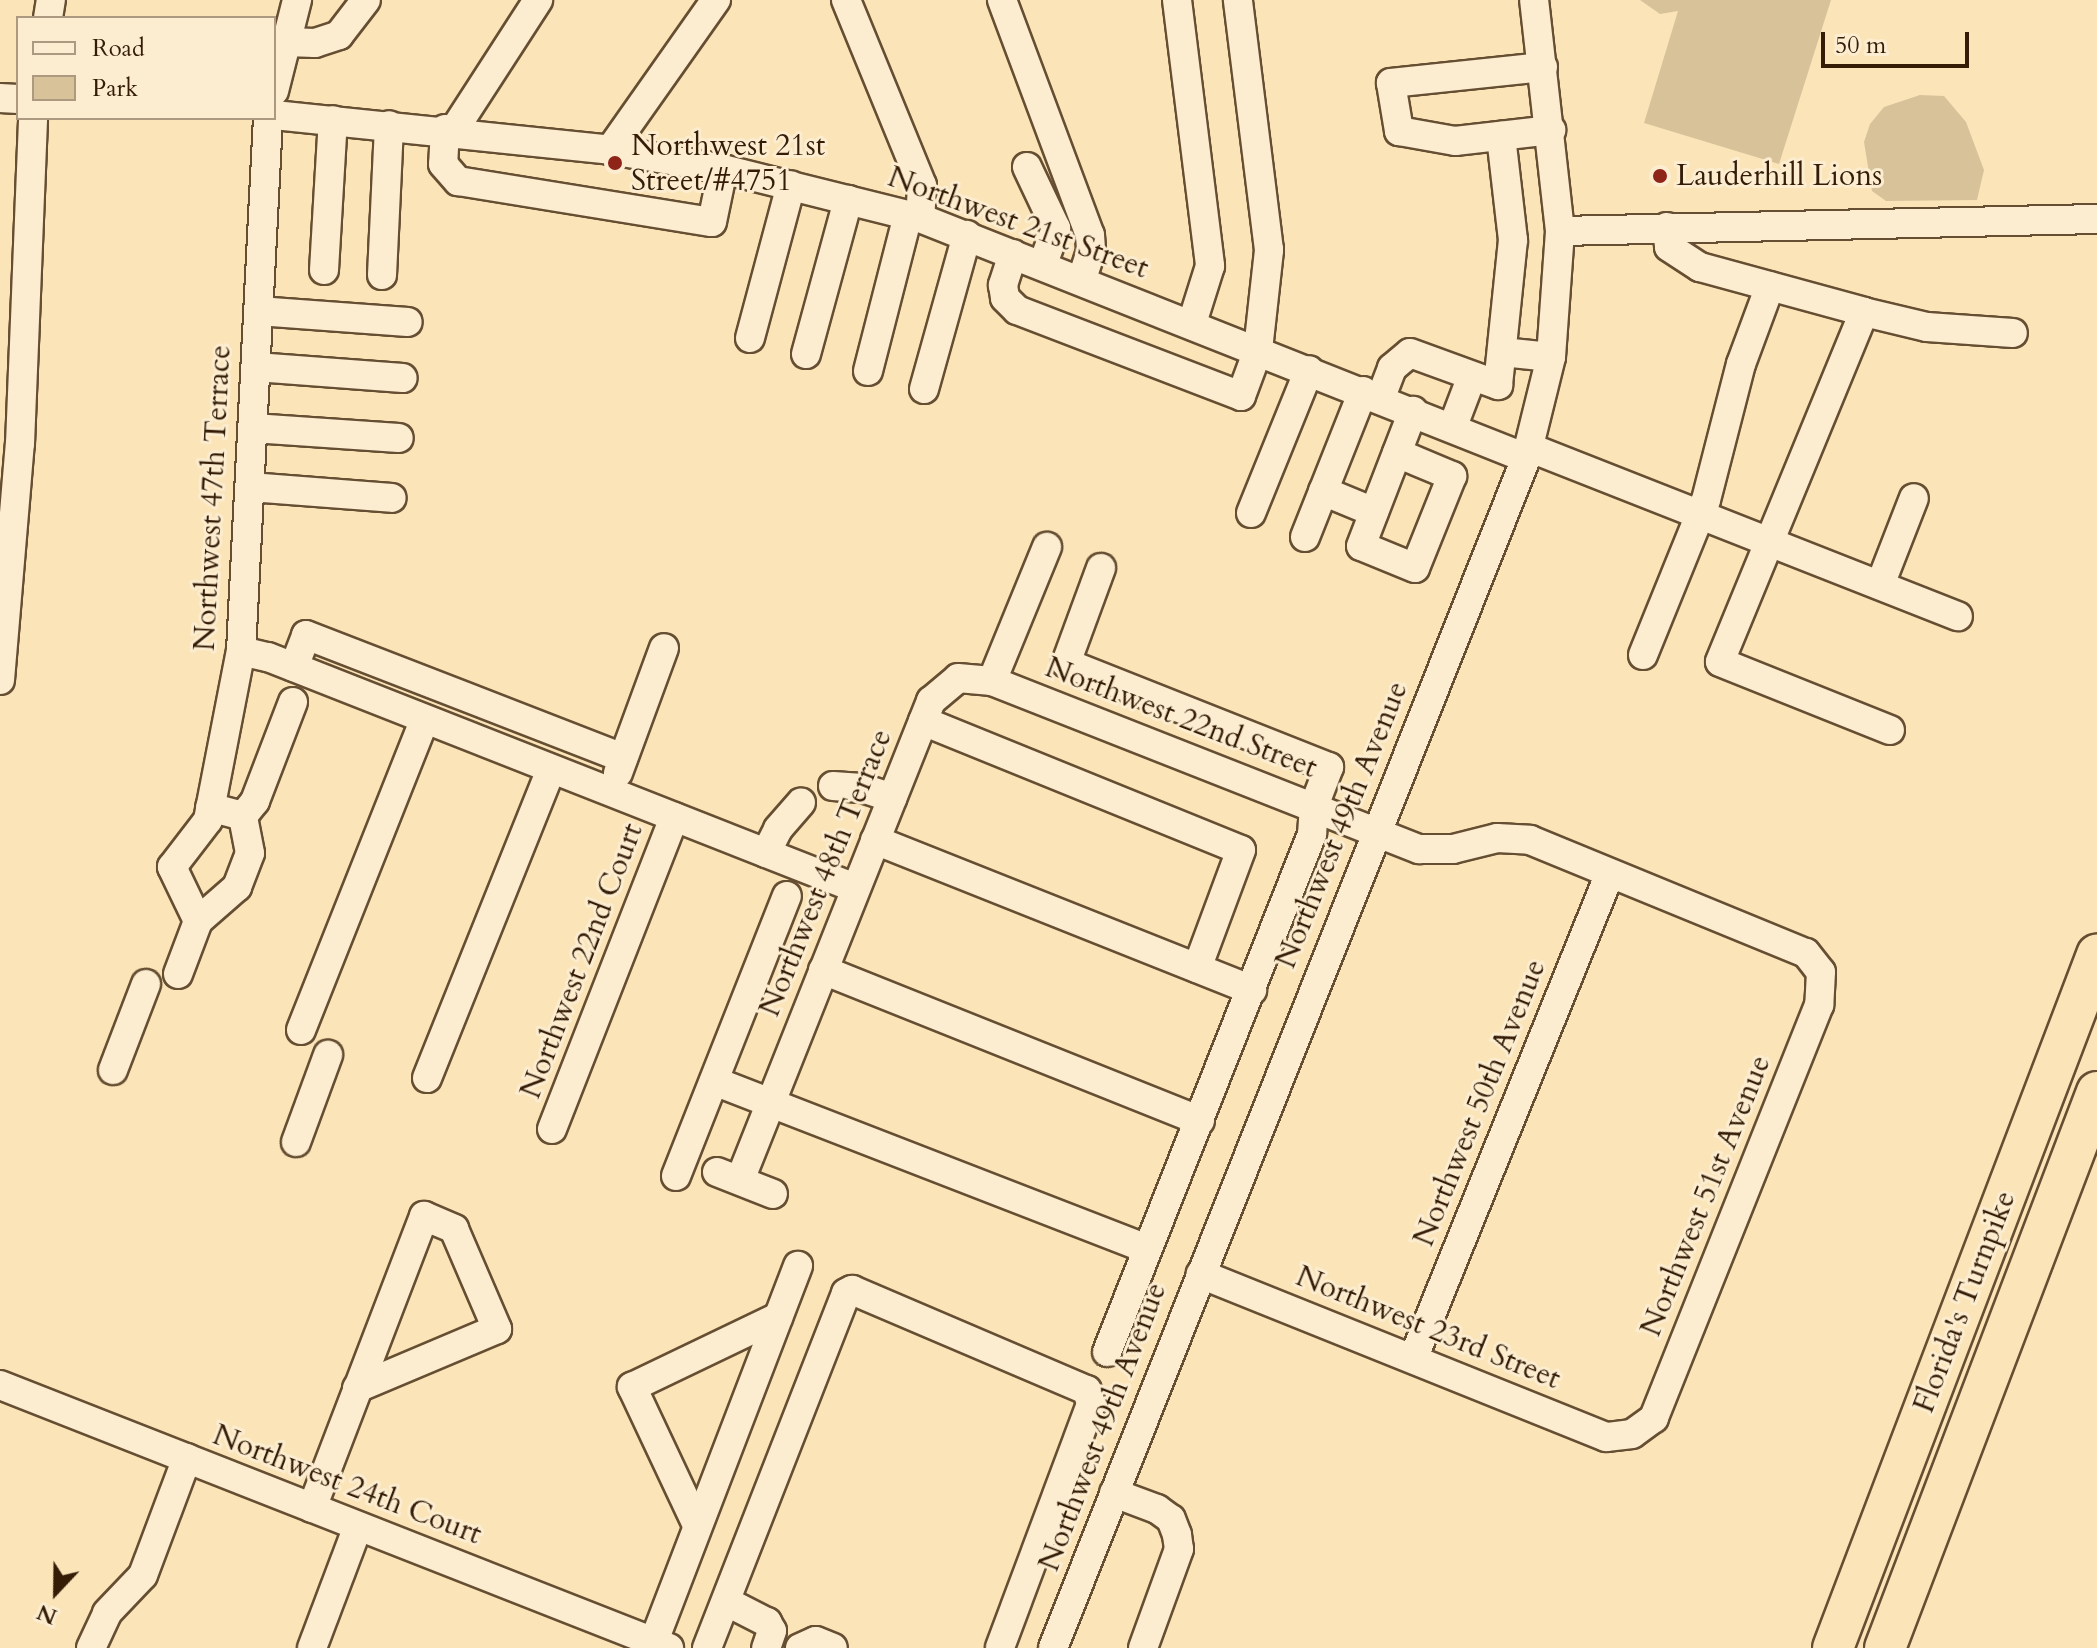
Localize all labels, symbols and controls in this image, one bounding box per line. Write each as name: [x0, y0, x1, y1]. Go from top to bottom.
legend: [16, 16, 276, 120]
scale bar: [1825, 16, 1973, 66]
text: 50 m: [1835, 29, 1886, 62]
text: Road: [92, 32, 145, 65]
text: Park: [92, 72, 138, 105]
place label: Northwest 21st Street/#4751: [631, 128, 825, 198]
marker: Northwest 21st Street/#4751: [606, 154, 624, 172]
place label: Lauderhill Lions: [1676, 158, 1882, 194]
street label: Northwest 21st Street: [883, 159, 1153, 287]
marker: Lauderhill Lions: [1651, 167, 1669, 185]
street label: Northwest 47th Terrace: [187, 344, 239, 652]
street label: Northwest 22nd Street: [1040, 650, 1322, 786]
street label: Northwest 49th Avenue: [1268, 676, 1416, 974]
street label: Northwest 48th Terrace: [752, 724, 900, 1022]
street label: Northwest 22nd Court: [513, 818, 651, 1104]
street label: Northwest 50th Avenue: [1406, 954, 1554, 1252]
street label: Northwest 51st Avenue: [1633, 1050, 1779, 1342]
street label: Florida's Turnpike: [1906, 1186, 2024, 1418]
street label: Northwest 23rd Street: [1291, 1259, 1565, 1397]
street label: Northwest 49th Avenue: [1031, 1278, 1175, 1576]
street label: Northwest 24th Court: [208, 1417, 486, 1553]
north arrow: [16, 1552, 96, 1632]
text: N: [33, 1597, 61, 1632]

